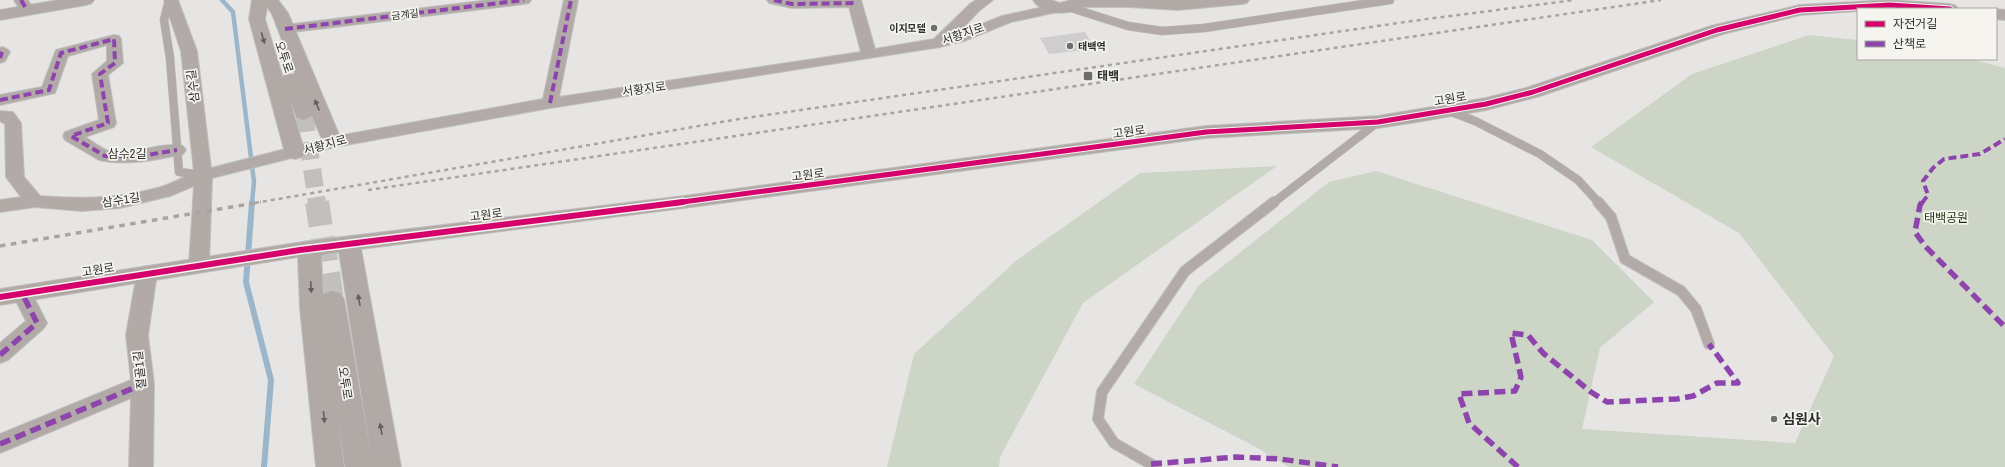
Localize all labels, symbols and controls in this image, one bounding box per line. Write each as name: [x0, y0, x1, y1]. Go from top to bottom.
street label: 금계길: [391, 6, 420, 23]
legend: [1857, 8, 1997, 60]
text: 자전거길: [1893, 16, 1937, 32]
street label: 서황지로: [940, 19, 986, 49]
place label: 이지모텔: [889, 22, 926, 35]
marker: 이지모텔: [929, 23, 939, 33]
one-way arrow: [260, 32, 266, 44]
text: 산책로: [1893, 36, 1926, 52]
street label: 오투로: [271, 39, 297, 75]
place label: 태백역: [1078, 40, 1106, 53]
marker: 태백역: [1065, 41, 1075, 51]
place label: 태백: [1097, 68, 1119, 84]
street label: 삼수길: [183, 69, 203, 103]
marker: 태백: [1082, 70, 1094, 82]
street label: 서황지로: [621, 78, 667, 100]
street label: 고원로: [1432, 88, 1468, 110]
one-way arrow: [314, 99, 320, 111]
street label: 고원로: [1111, 122, 1147, 142]
street label: 서황지로: [302, 132, 348, 158]
street label: 삼수2길: [108, 146, 146, 162]
street label: 고원로: [791, 165, 825, 185]
street label: 삼수1길: [101, 189, 141, 211]
street label: 고원로: [469, 205, 503, 225]
park label: 태백공원: [1924, 210, 1968, 226]
street label: 고원로: [80, 260, 116, 280]
one-way arrow: [308, 281, 315, 293]
one-way arrow: [355, 294, 361, 307]
street label: 절골1길: [130, 350, 150, 390]
street label: 오투로: [335, 365, 355, 401]
place label: 심원사: [1782, 410, 1821, 428]
one-way arrow: [321, 411, 328, 423]
marker: 심원사: [1769, 414, 1779, 424]
one-way arrow: [378, 422, 384, 435]

